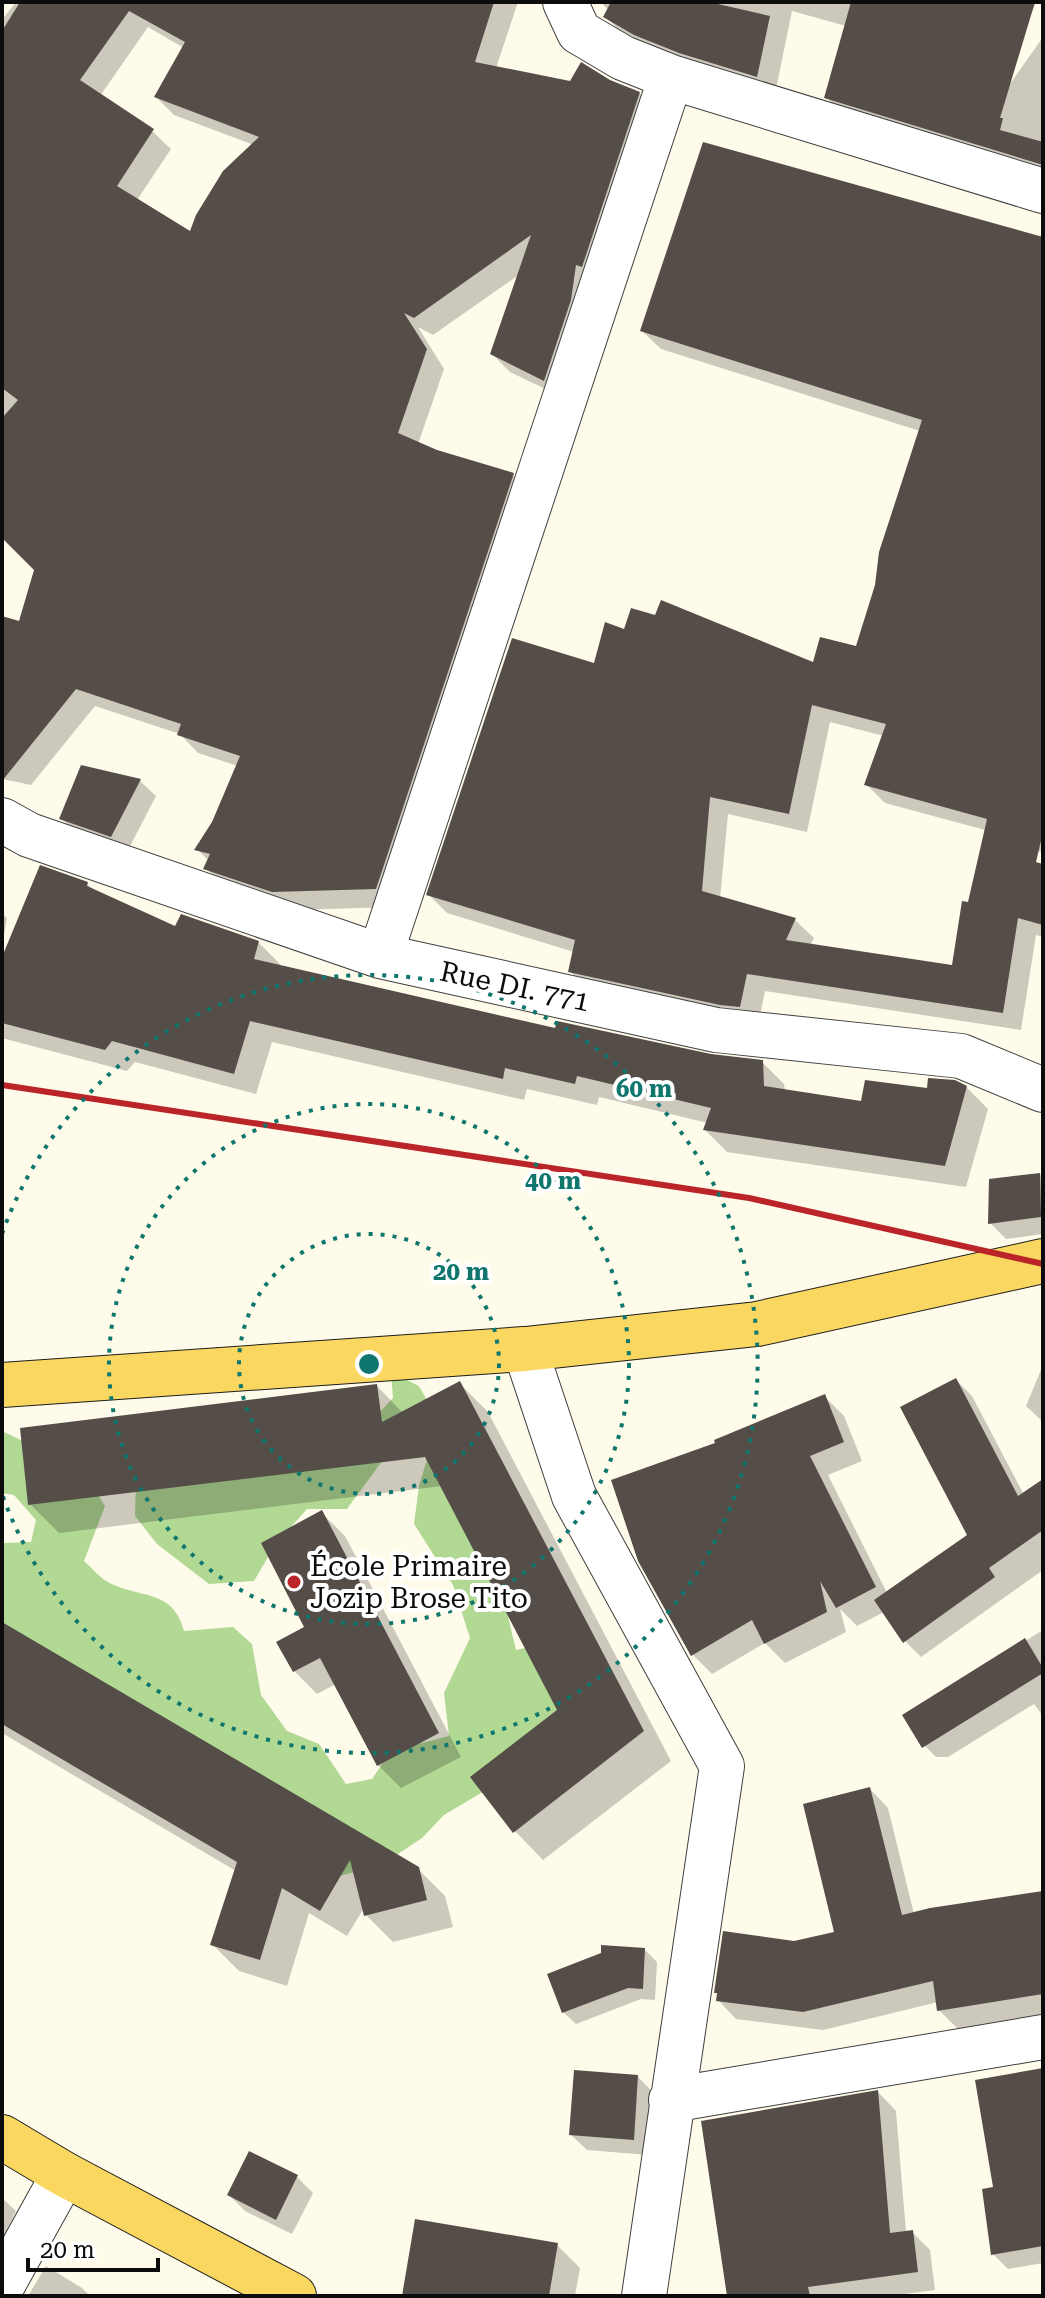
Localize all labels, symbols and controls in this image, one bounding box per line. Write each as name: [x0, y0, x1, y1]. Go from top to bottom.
street label: Rue DI. 771: [437, 955, 593, 1018]
text: 60 m: [616, 1075, 672, 1103]
text: 40 m: [525, 1167, 581, 1195]
text: 20 m: [433, 1258, 489, 1286]
centre of rings: [355, 1350, 383, 1378]
place label: École Primaire Jozip Brose Tito: [310, 1549, 528, 1615]
marker: École Primaire Jozip Brose Tito: [285, 1573, 303, 1591]
scale bar: [28, 2222, 158, 2272]
text: 20 m: [40, 2236, 95, 2264]

